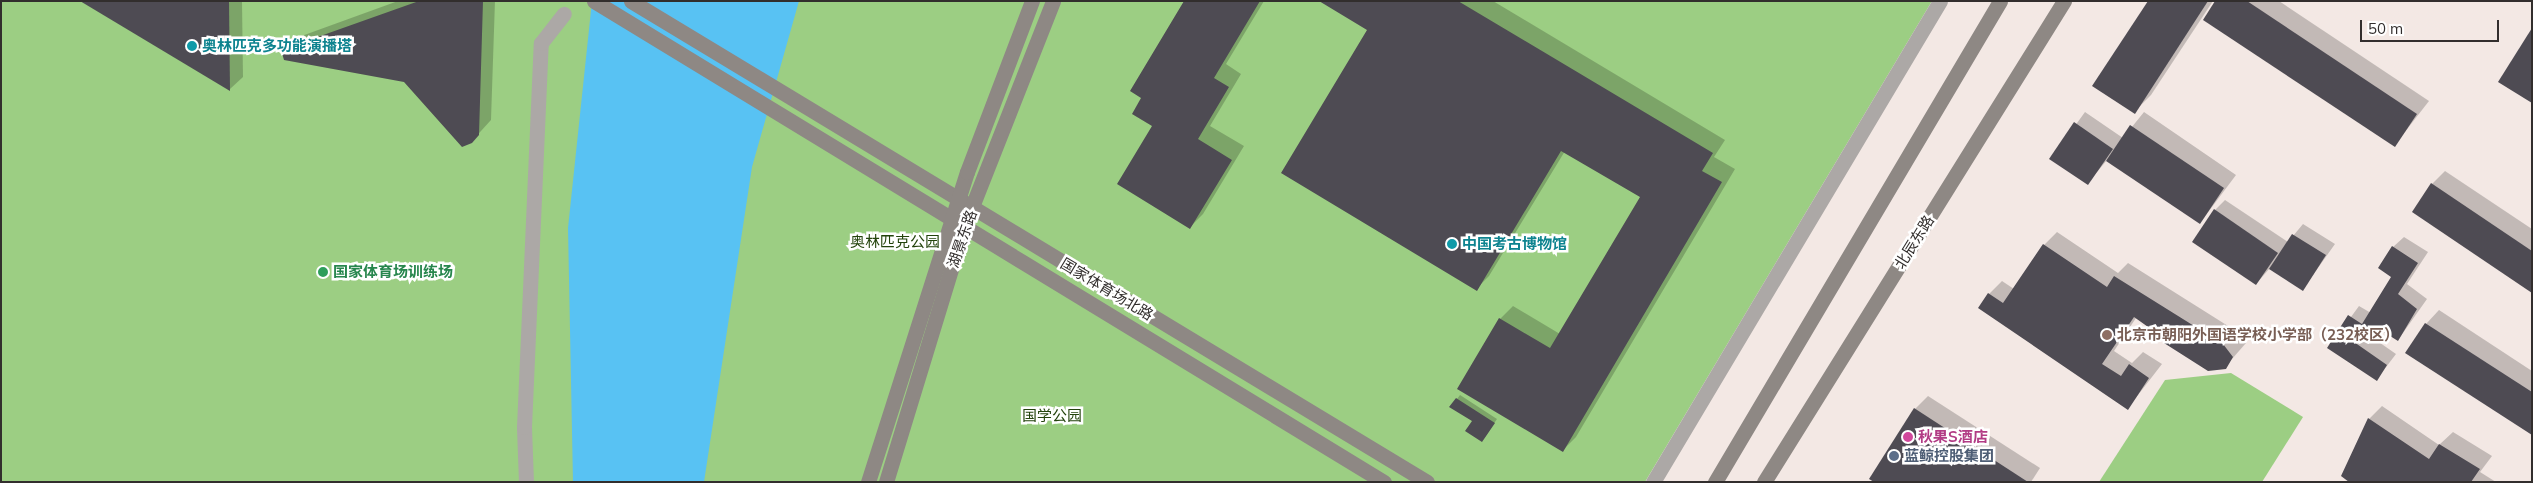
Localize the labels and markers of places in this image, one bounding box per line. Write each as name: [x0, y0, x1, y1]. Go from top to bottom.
place label: 奥林匹克多功能演播塔: [202, 37, 352, 55]
marker: 奥林匹克多功能演播塔: [186, 40, 198, 52]
place label: 中国考古博物馆: [1462, 235, 1567, 253]
marker: 中国考古博物馆: [1446, 238, 1458, 250]
place label: 国家体育场训练场: [333, 263, 453, 281]
marker: 国家体育场训练场: [317, 266, 329, 278]
place label: 北京市朝阳外国语学校小学部（232校区）: [2117, 326, 2399, 344]
marker: 北京市朝阳外国语学校小学部（232校区）: [2101, 329, 2113, 341]
place label: 秋果S酒店: [1918, 428, 1988, 446]
marker: 秋果S酒店: [1902, 431, 1914, 443]
place label: 蓝鲸控股集团: [1904, 447, 1994, 465]
marker: 蓝鲸控股集团: [1888, 450, 1900, 462]

